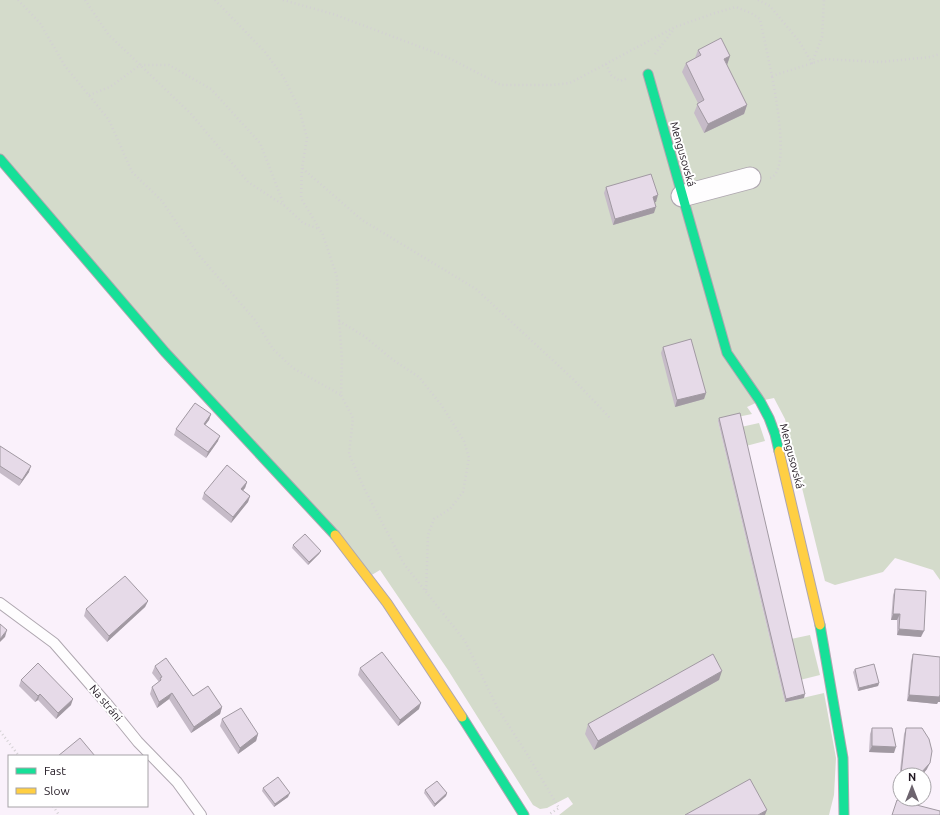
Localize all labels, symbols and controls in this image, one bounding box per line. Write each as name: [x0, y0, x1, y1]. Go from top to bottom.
street label: Mengusovská: [668, 120, 698, 188]
street label: Mengusovská: [778, 422, 806, 490]
street label: Na stráni: [87, 682, 125, 724]
legend: [8, 755, 148, 807]
text: Fast: [44, 764, 66, 777]
north arrow: [892, 767, 932, 807]
text: N: [908, 771, 916, 783]
text: Slow: [44, 784, 70, 797]

